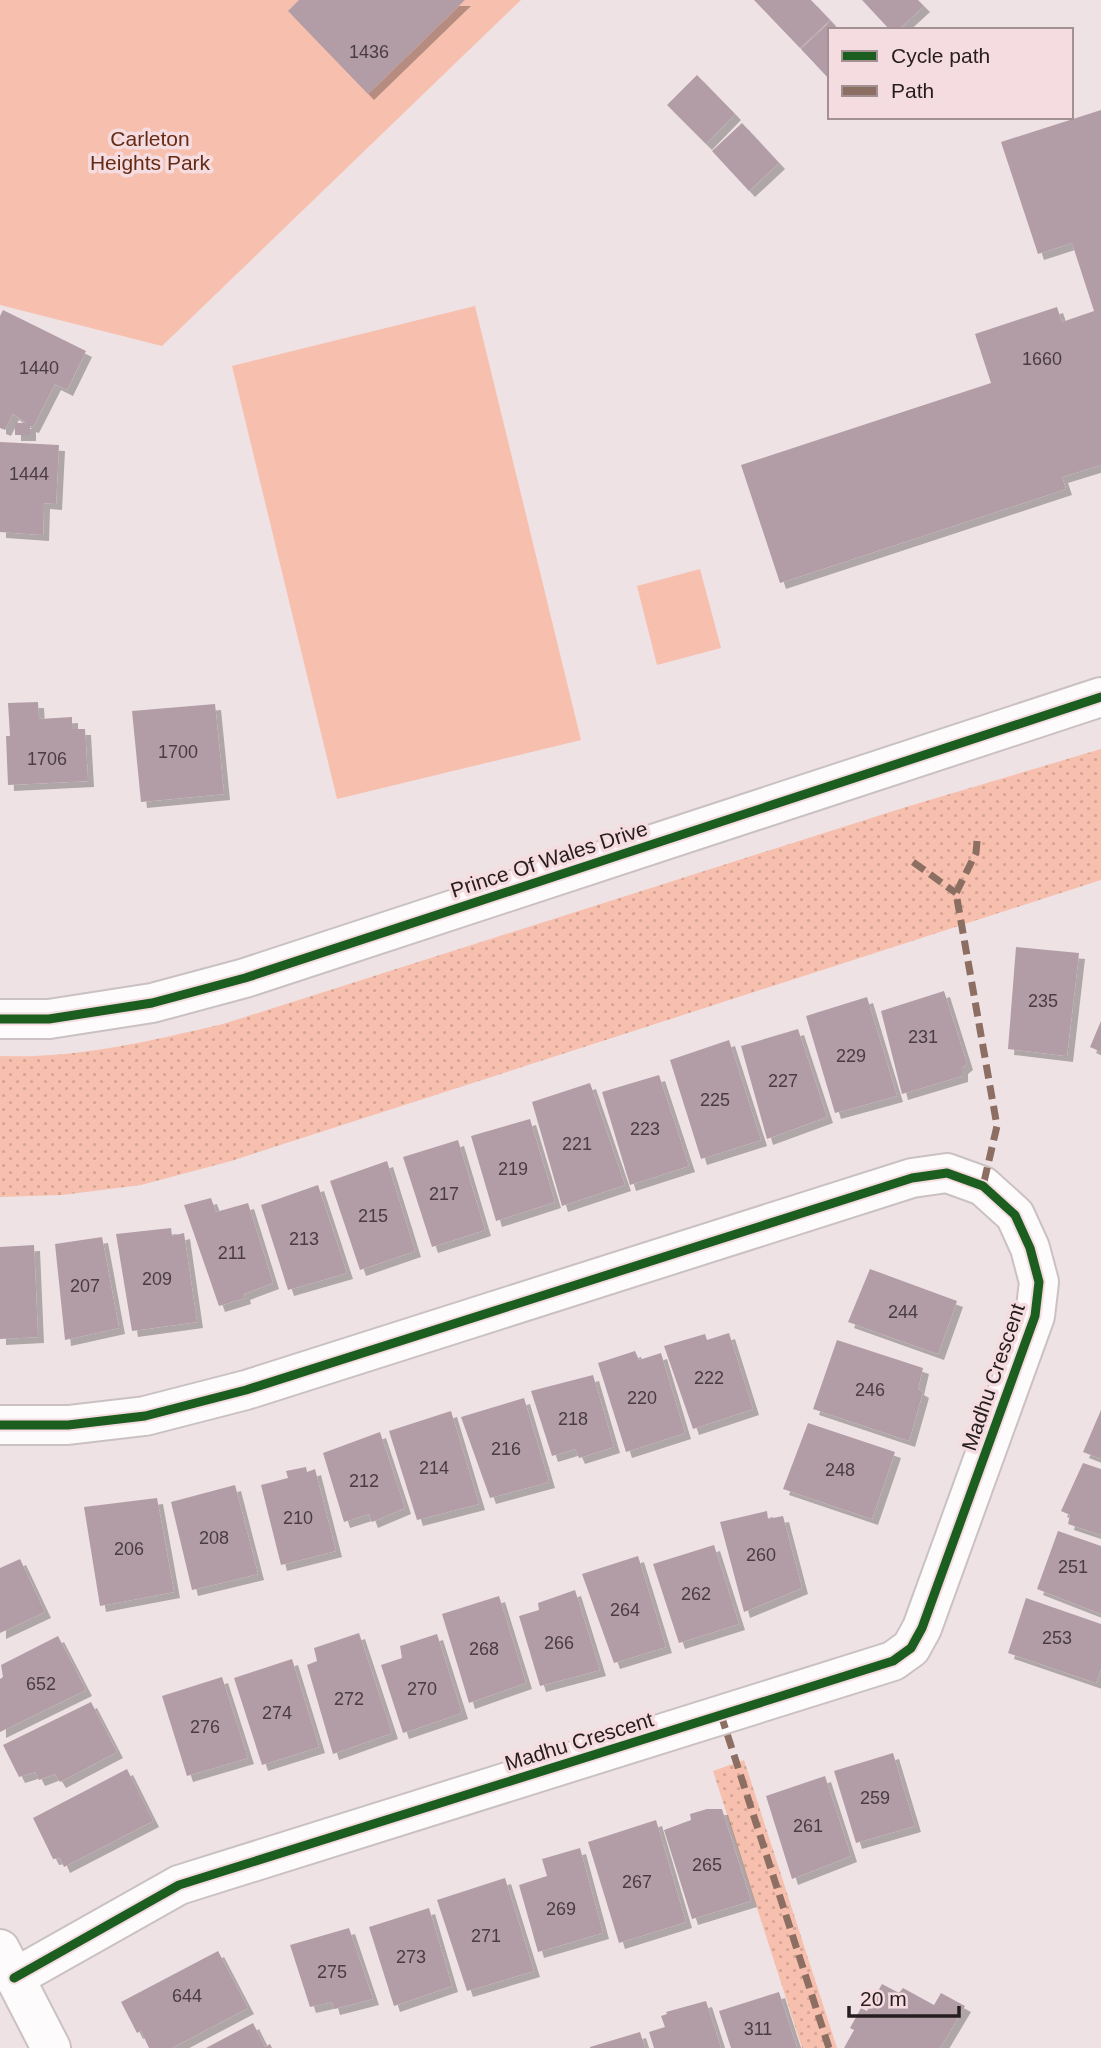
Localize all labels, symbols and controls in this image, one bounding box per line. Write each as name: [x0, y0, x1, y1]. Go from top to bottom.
legend: [828, 28, 1073, 119]
house number: 1436: [349, 42, 389, 62]
text: Cycle path: [891, 44, 990, 67]
text: Path: [891, 79, 934, 102]
park label: Carleton Heights Park: [90, 127, 211, 174]
house number: 1660: [1022, 349, 1062, 369]
house number: 1440: [19, 358, 59, 378]
house number: 1444: [9, 464, 49, 484]
house number: 1700: [158, 742, 198, 762]
house number: 1706: [27, 749, 67, 769]
street label: Prince Of Wales Drive: [448, 816, 650, 902]
house number: 235: [1028, 991, 1058, 1011]
house number: 231: [908, 1027, 938, 1047]
house number: 229: [836, 1046, 866, 1066]
house number: 227: [768, 1071, 798, 1091]
house number: 225: [700, 1090, 730, 1110]
house number: 223: [630, 1119, 660, 1139]
house number: 221: [562, 1134, 592, 1154]
house number: 219: [498, 1159, 528, 1179]
house number: 217: [429, 1184, 459, 1204]
house number: 215: [358, 1206, 388, 1226]
house number: 213: [289, 1229, 319, 1249]
house number: 211: [218, 1243, 246, 1263]
house number: 209: [142, 1269, 172, 1289]
house number: 207: [70, 1276, 100, 1296]
street label: Madhu Crescent: [957, 1300, 1029, 1454]
house number: 244: [888, 1302, 918, 1322]
house number: 222: [694, 1368, 724, 1388]
house number: 246: [855, 1380, 885, 1400]
house number: 220: [627, 1388, 657, 1408]
house number: 218: [558, 1409, 588, 1429]
house number: 216: [491, 1439, 521, 1459]
house number: 214: [419, 1458, 449, 1478]
house number: 248: [825, 1460, 855, 1480]
house number: 212: [349, 1471, 379, 1491]
house number: 210: [283, 1508, 313, 1528]
house number: 208: [199, 1528, 229, 1548]
house number: 206: [114, 1539, 144, 1559]
house number: 260: [746, 1545, 776, 1565]
house number: 251: [1058, 1557, 1088, 1577]
house number: 262: [681, 1584, 711, 1604]
house number: 264: [610, 1600, 640, 1620]
house number: 253: [1042, 1628, 1072, 1648]
house number: 266: [544, 1633, 574, 1653]
house number: 268: [469, 1639, 499, 1659]
house number: 652: [26, 1674, 56, 1694]
house number: 270: [407, 1679, 437, 1699]
house number: 272: [334, 1689, 364, 1709]
house number: 274: [262, 1703, 292, 1723]
street label: Madhu Crescent: [502, 1707, 656, 1775]
house number: 276: [190, 1717, 220, 1737]
house number: 259: [860, 1788, 890, 1808]
house number: 261: [793, 1816, 823, 1836]
house number: 265: [692, 1855, 722, 1875]
house number: 267: [622, 1872, 652, 1892]
house number: 269: [546, 1899, 576, 1919]
house number: 271: [471, 1926, 501, 1946]
house number: 273: [396, 1947, 426, 1967]
house number: 275: [317, 1962, 347, 1982]
scale bar: [849, 1974, 959, 2018]
house number: 644: [172, 1986, 202, 2006]
text: 20 m: [860, 1987, 907, 2010]
house number: 311: [744, 2019, 772, 2039]

